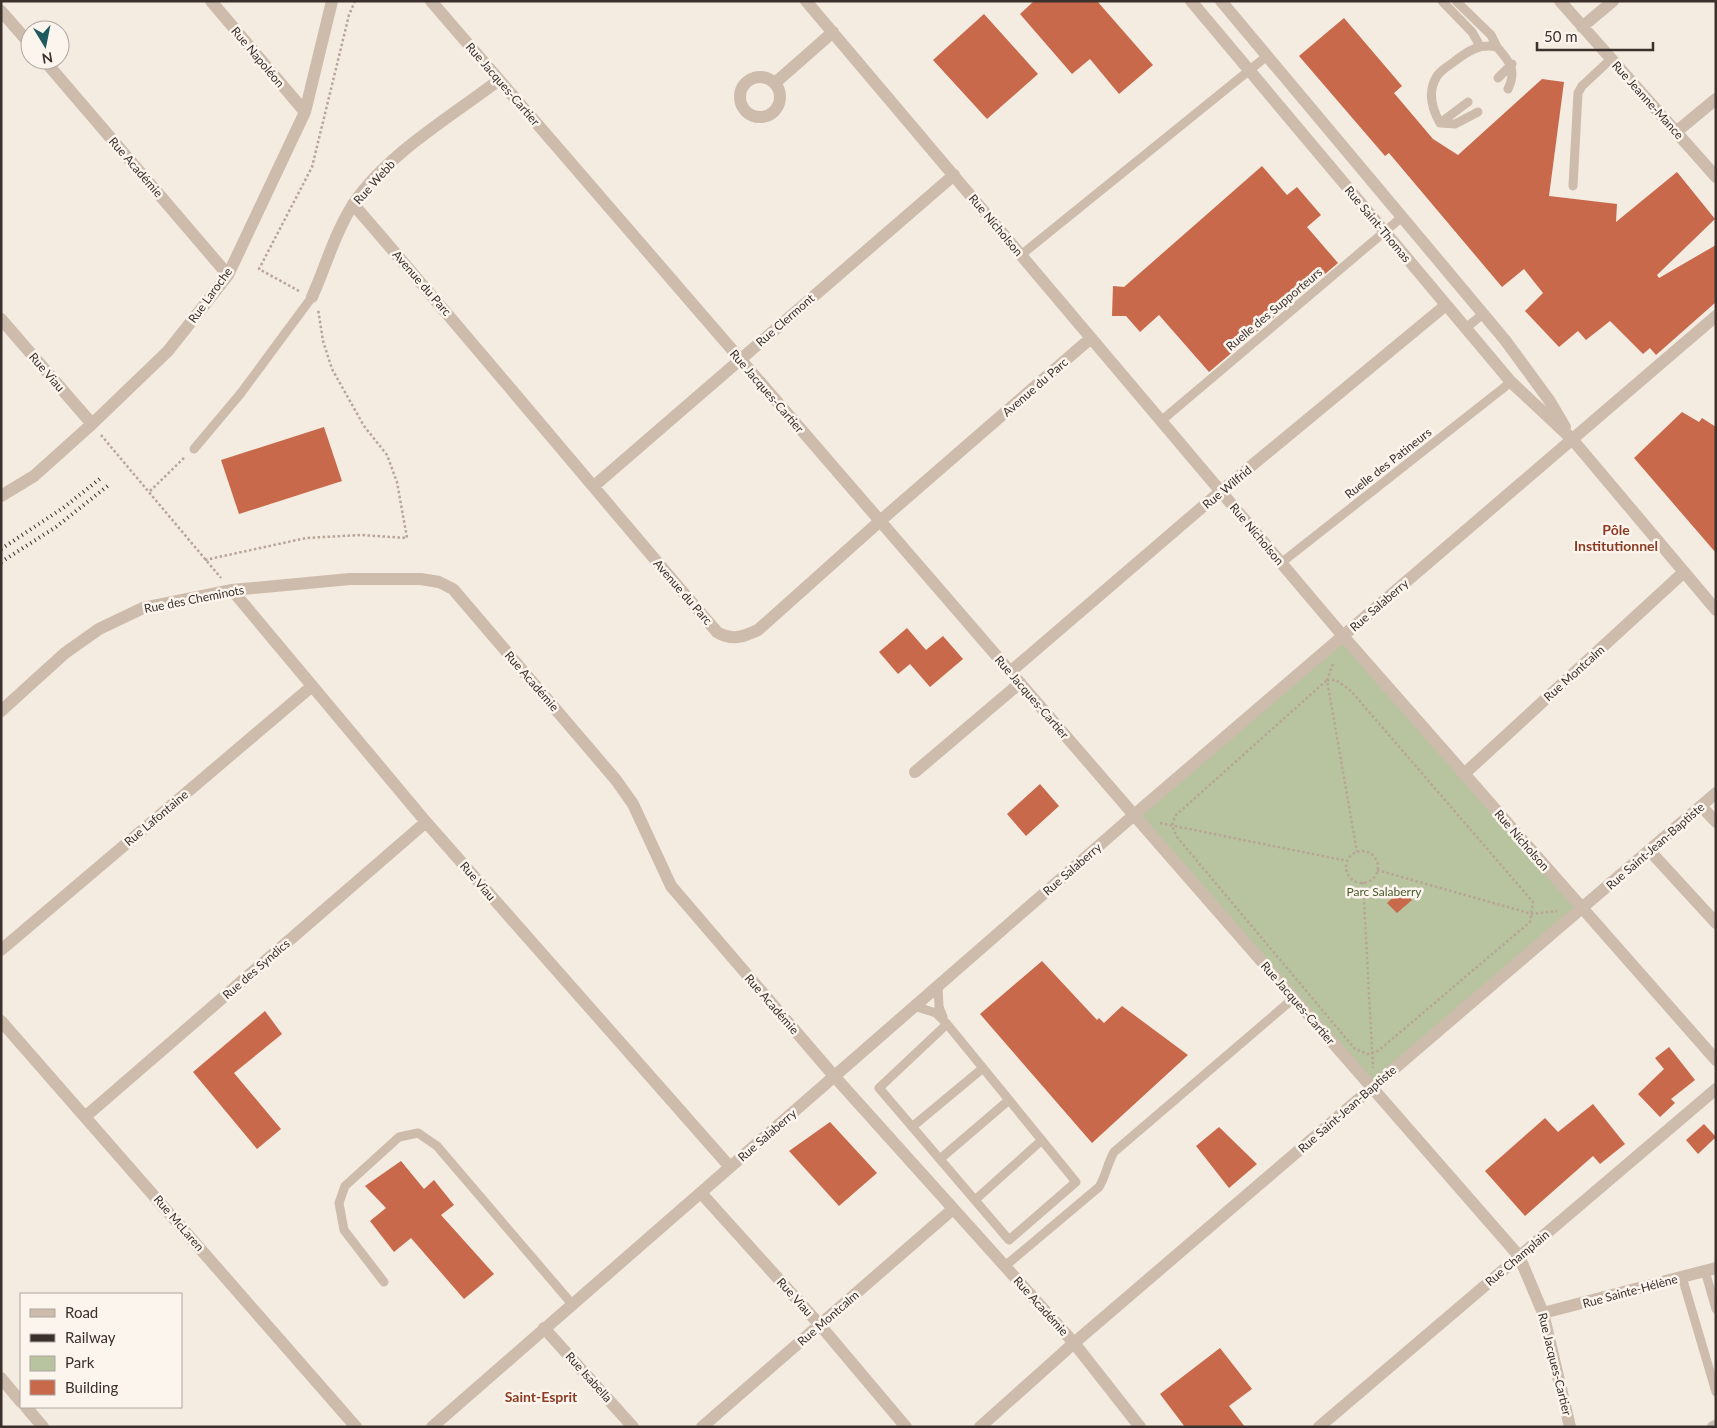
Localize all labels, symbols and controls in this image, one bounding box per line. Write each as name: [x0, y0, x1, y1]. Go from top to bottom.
north arrow: [20, 20, 70, 70]
scale bar: [1537, 20, 1653, 52]
street label: Rue Napoléon: [228, 24, 288, 90]
text: 50 m: [1544, 27, 1578, 45]
street label: Rue Jacques-Cartier: [463, 39, 544, 129]
text: N: [41, 49, 54, 68]
street label: Rue Jeanne-Mance: [1609, 58, 1687, 142]
street label: Rue Académie: [106, 134, 166, 200]
street label: Rue Webb: [350, 156, 398, 207]
street label: Rue Saint-Thomas: [1342, 183, 1414, 265]
street label: Rue Nicholson: [966, 191, 1026, 259]
street label: Avenue du Parc: [389, 247, 455, 319]
street label: Rue Laroche: [185, 264, 235, 326]
street label: Ruelle des Supporteurs: [1223, 264, 1325, 354]
street label: Rue Clermont: [753, 290, 818, 349]
street label: Rue Jacques-Cartier: [727, 346, 808, 436]
street label: Rue Viau: [26, 349, 68, 395]
street label: Avenue du Parc: [999, 354, 1071, 420]
street label: Ruelle des Patineurs: [1342, 424, 1434, 502]
street label: Rue Wilfrid: [1199, 462, 1255, 512]
street label: Rue Nicholson: [1227, 500, 1287, 568]
district label: Pôle Institutionnel: [1574, 521, 1658, 554]
street label: Avenue du Parc: [650, 556, 716, 628]
street label: Rue Salaberry: [1347, 575, 1412, 634]
street label: Rue des Cheminots: [143, 582, 245, 616]
street label: Rue Montcalm: [1541, 642, 1608, 704]
street label: Rue Académie: [502, 648, 562, 714]
street label: Rue Jacques-Cartier: [992, 652, 1073, 742]
street label: Rue Lafontaine: [121, 787, 191, 849]
street label: Rue Saint-Jean-Baptiste: [1603, 799, 1707, 893]
street label: Rue Nicholson: [1491, 806, 1553, 874]
street label: Rue Salaberry: [1040, 839, 1105, 898]
street label: Rue Viau: [457, 858, 499, 904]
park label: Parc Salaberry: [1346, 884, 1422, 899]
street label: Rue des Syndics: [219, 936, 293, 1002]
street label: Rue Jacques-Cartier: [1258, 958, 1339, 1048]
street label: Rue Académie: [742, 971, 802, 1037]
street label: Rue Saint-Jean-Baptiste: [1295, 1062, 1399, 1156]
street label: Rue Salaberry: [735, 1105, 800, 1164]
street label: Rue McLaren: [151, 1192, 207, 1254]
street label: Rue Champlain: [1482, 1227, 1552, 1289]
street label: Rue Sainte-Hélène: [1581, 1271, 1679, 1311]
street label: Rue Académie: [1010, 1273, 1072, 1339]
street label: Rue Viau: [774, 1275, 816, 1319]
street label: Rue Montcalm: [794, 1287, 862, 1349]
legend: [20, 1293, 182, 1408]
text: Road: [65, 1303, 98, 1321]
street label: Rue Jacques-Cartier: [1535, 1311, 1575, 1418]
text: Railway: [65, 1328, 116, 1346]
street label: Rue Isabella: [563, 1349, 615, 1405]
text: Park: [65, 1353, 95, 1371]
text: Building: [65, 1378, 118, 1396]
district label: Saint-Esprit: [505, 1388, 578, 1405]

